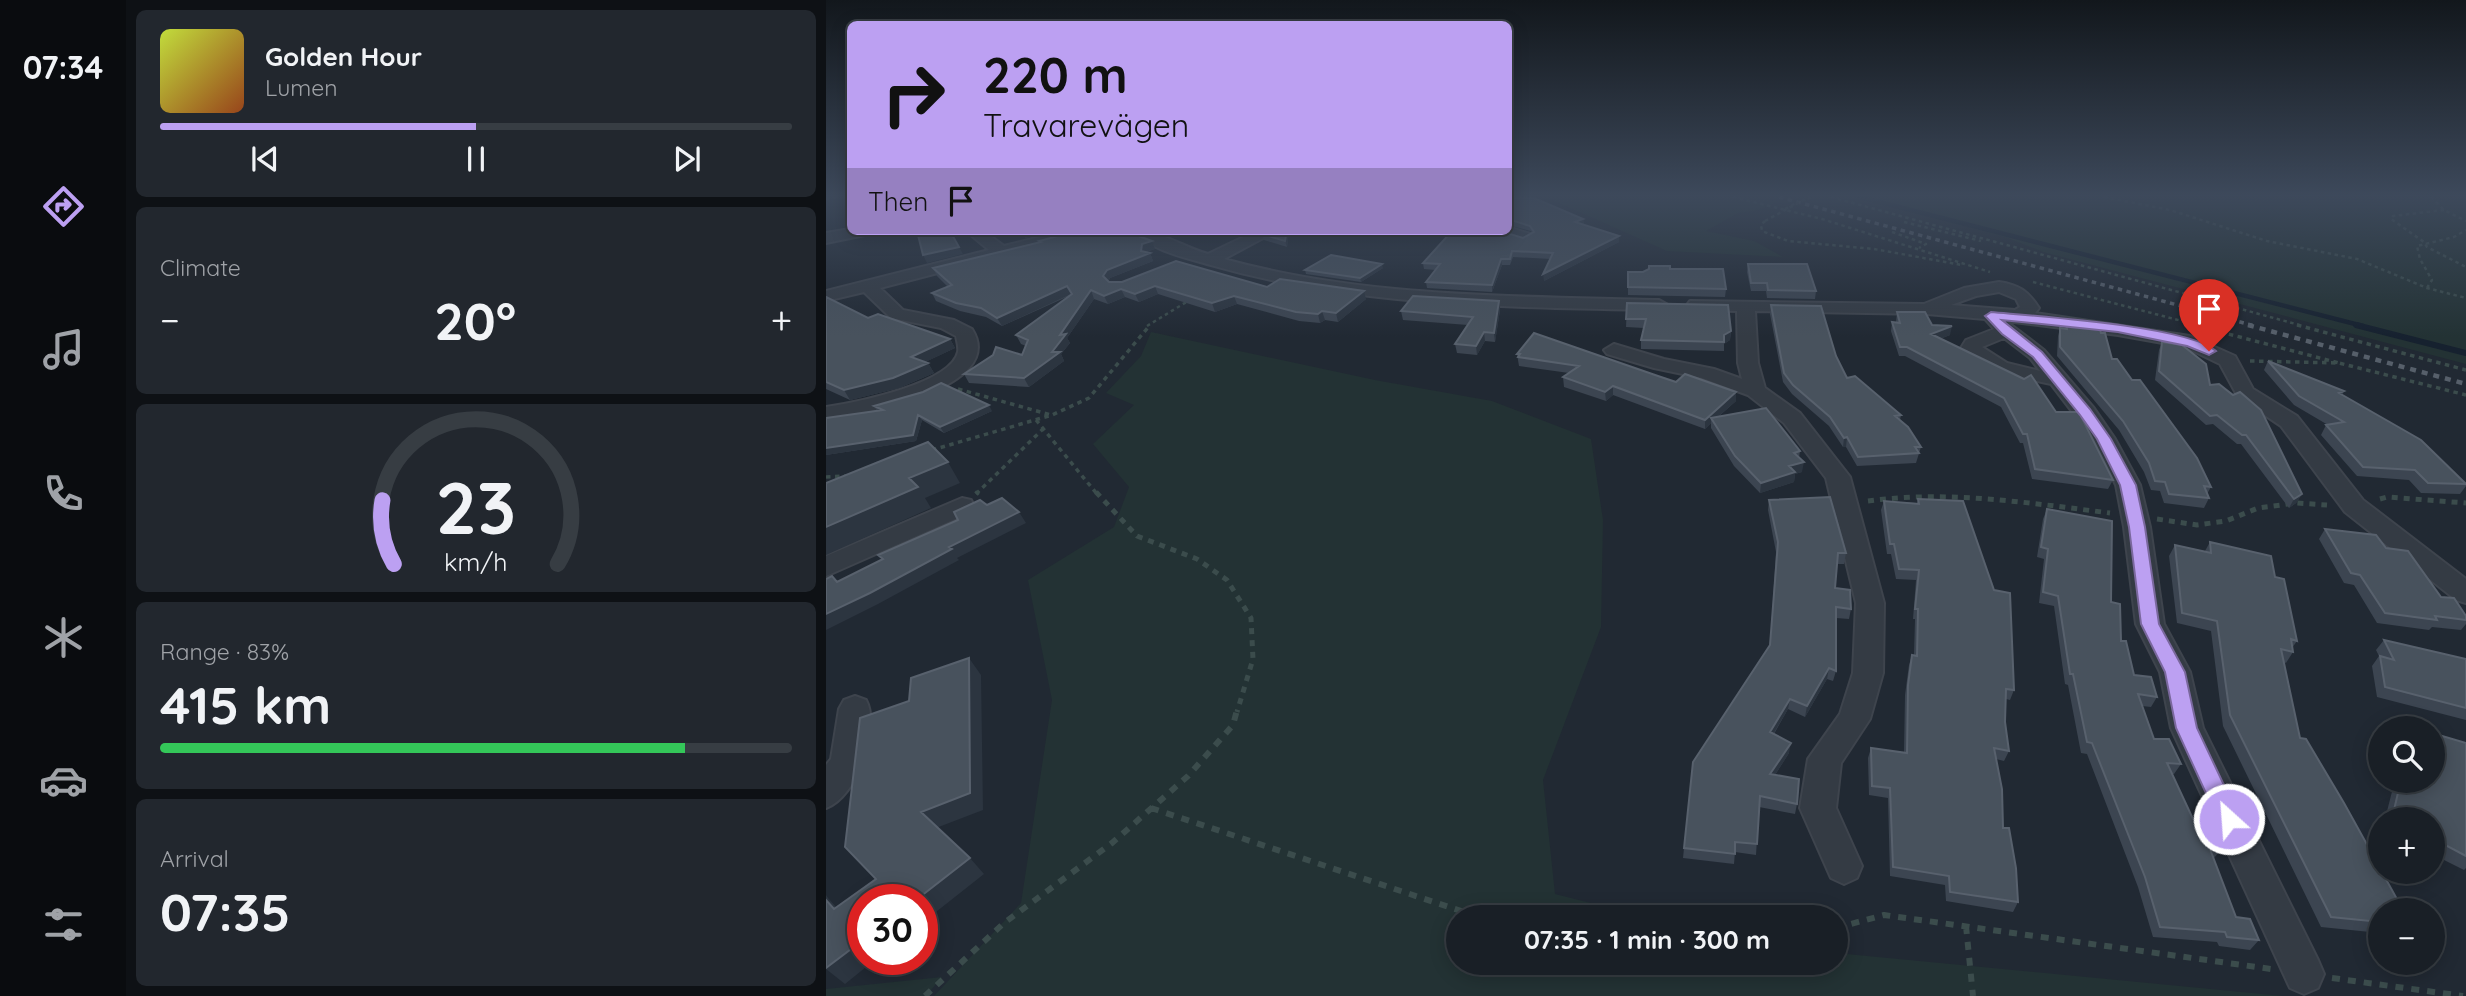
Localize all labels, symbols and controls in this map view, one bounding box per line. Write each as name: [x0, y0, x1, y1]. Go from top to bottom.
text: Golden Hour: [265, 40, 422, 73]
text: 220 m: [983, 44, 1128, 105]
text: 07:34: [23, 47, 103, 87]
icon: right: [868, 49, 959, 140]
text: Lumen: [265, 73, 338, 102]
text: Travarevägen: [983, 105, 1189, 145]
icon: previous: [246, 140, 284, 178]
icon: pause: [457, 140, 495, 178]
icon: next: [668, 140, 706, 178]
icon: directions: [39, 182, 88, 231]
icon: arrive: [942, 182, 980, 220]
text: Then: [868, 185, 928, 218]
text: Climate: [160, 253, 241, 282]
pin: [2179, 279, 2239, 351]
text: 20°: [434, 288, 516, 353]
icon: arrive: [2190, 290, 2228, 328]
text: −: [160, 296, 180, 344]
text: +: [771, 296, 792, 344]
icon: music: [39, 325, 88, 374]
text: 23: [436, 461, 516, 552]
icon: phone: [39, 469, 88, 518]
text: km/h: [444, 546, 508, 577]
icon: climate: [39, 613, 88, 662]
text: Range · 83%: [160, 637, 289, 666]
text: 415 km: [160, 672, 331, 737]
map controls: [2368, 716, 2445, 975]
button: search: [2368, 716, 2445, 793]
icon: car: [39, 756, 88, 805]
position arrow: [2192, 782, 2266, 856]
button: +: [2368, 807, 2445, 884]
text: Arrival: [160, 844, 229, 873]
text: 07:35: [160, 879, 290, 944]
speed limit sign: 30: [847, 884, 938, 975]
button: −: [2368, 898, 2445, 975]
icon: filters: [39, 900, 88, 949]
text: 07:35 · 1 min · 300 m: [1524, 923, 1770, 956]

